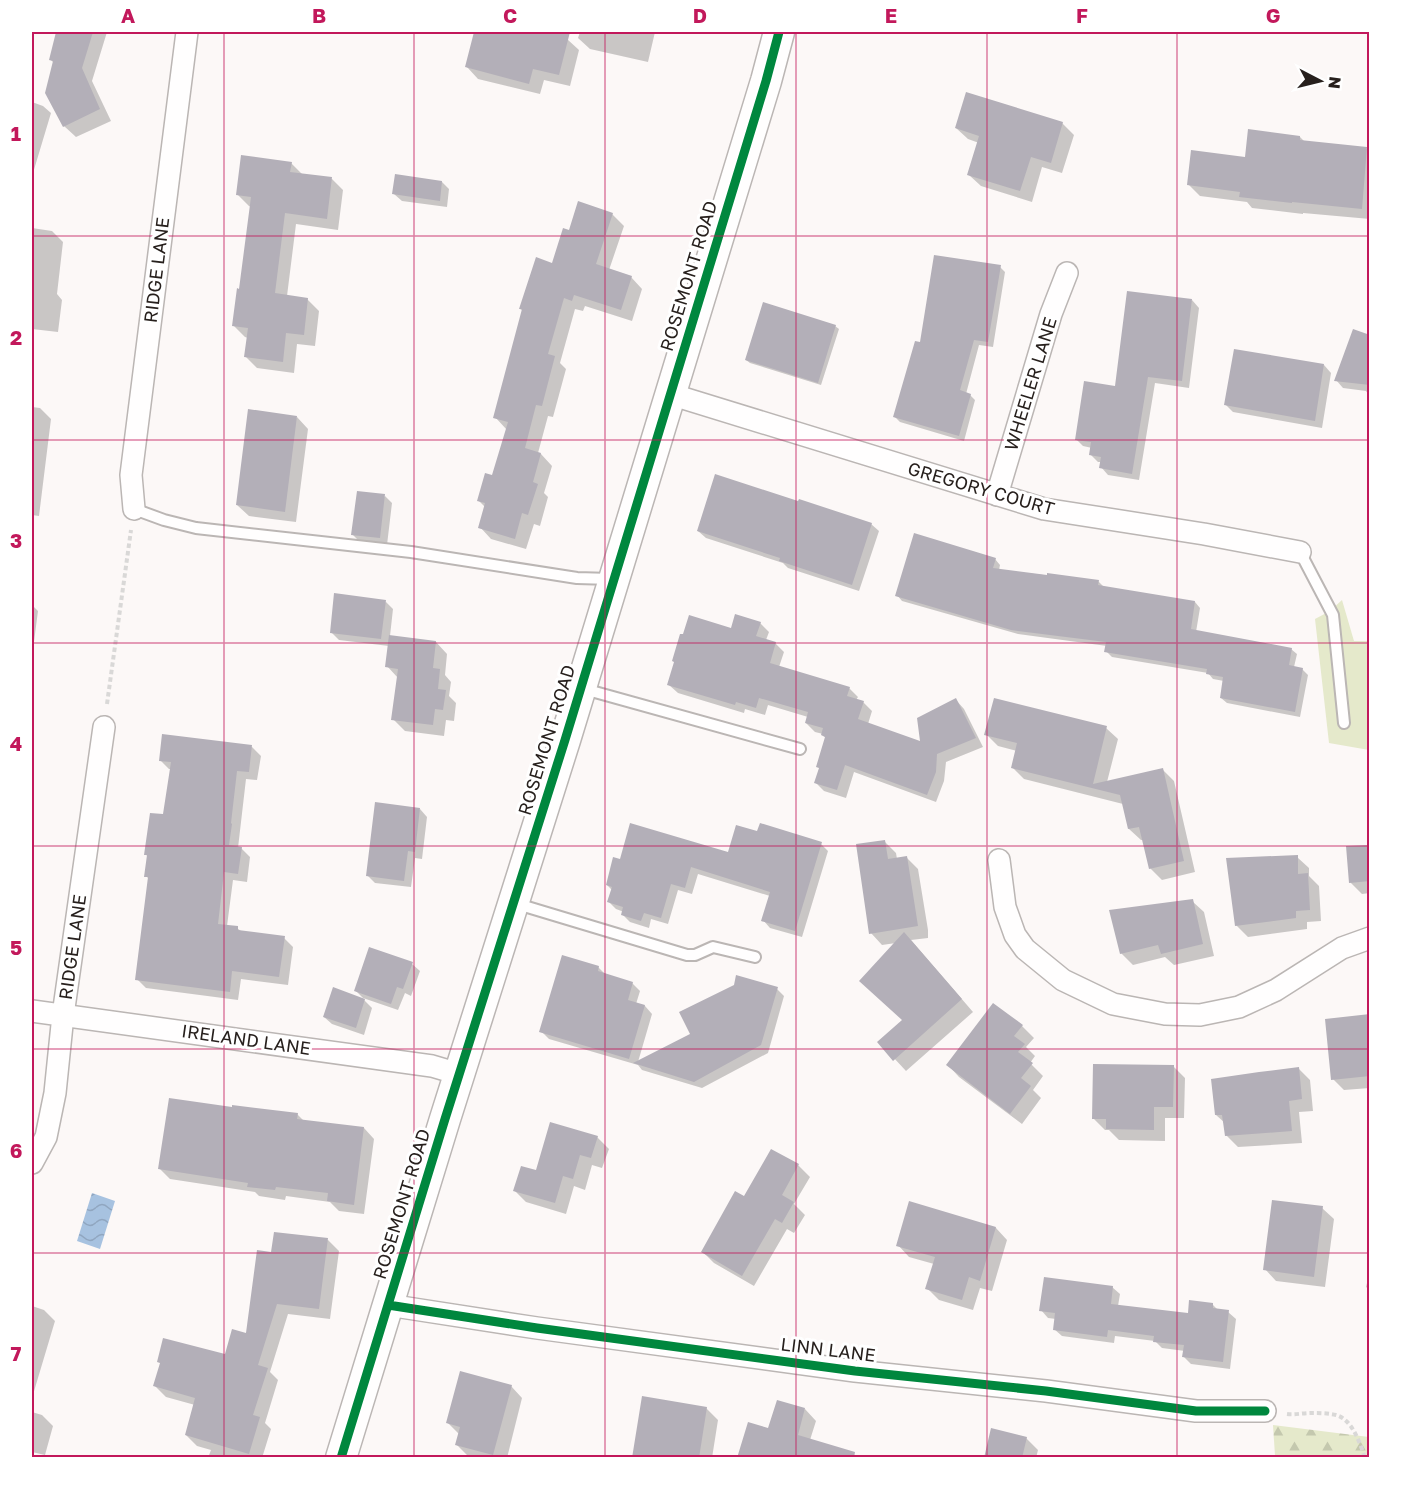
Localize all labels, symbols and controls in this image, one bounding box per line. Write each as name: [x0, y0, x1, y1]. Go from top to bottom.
text: A: [121, 3, 135, 27]
text: B: [312, 3, 326, 27]
text: C: [503, 3, 517, 27]
text: D: [693, 3, 707, 27]
text: E: [885, 3, 897, 27]
text: F: [1076, 3, 1088, 27]
text: G: [1266, 3, 1280, 27]
north arrow: [1290, 51, 1350, 111]
text: N: [1324, 76, 1346, 90]
text: 1: [11, 121, 21, 145]
street label: ROSEMONT ROAD: [655, 198, 721, 354]
street label: RIDGE LANE: [139, 216, 173, 324]
street label: WHEELER LANE: [999, 314, 1061, 453]
text: 2: [10, 325, 22, 349]
street label: GREGORY COURT: [905, 457, 1057, 519]
text: 3: [10, 528, 22, 552]
street label: ROSEMONT ROAD: [513, 662, 579, 818]
text: 4: [10, 731, 22, 755]
street label: RIDGE LANE: [54, 893, 90, 1001]
text: 5: [10, 935, 22, 959]
street label: IRELAND LANE: [180, 1019, 312, 1059]
street label: ROSEMONT ROAD: [368, 1126, 434, 1282]
text: 6: [10, 1138, 22, 1162]
street label: LINN LANE: [779, 1332, 877, 1366]
text: 7: [11, 1341, 22, 1365]

